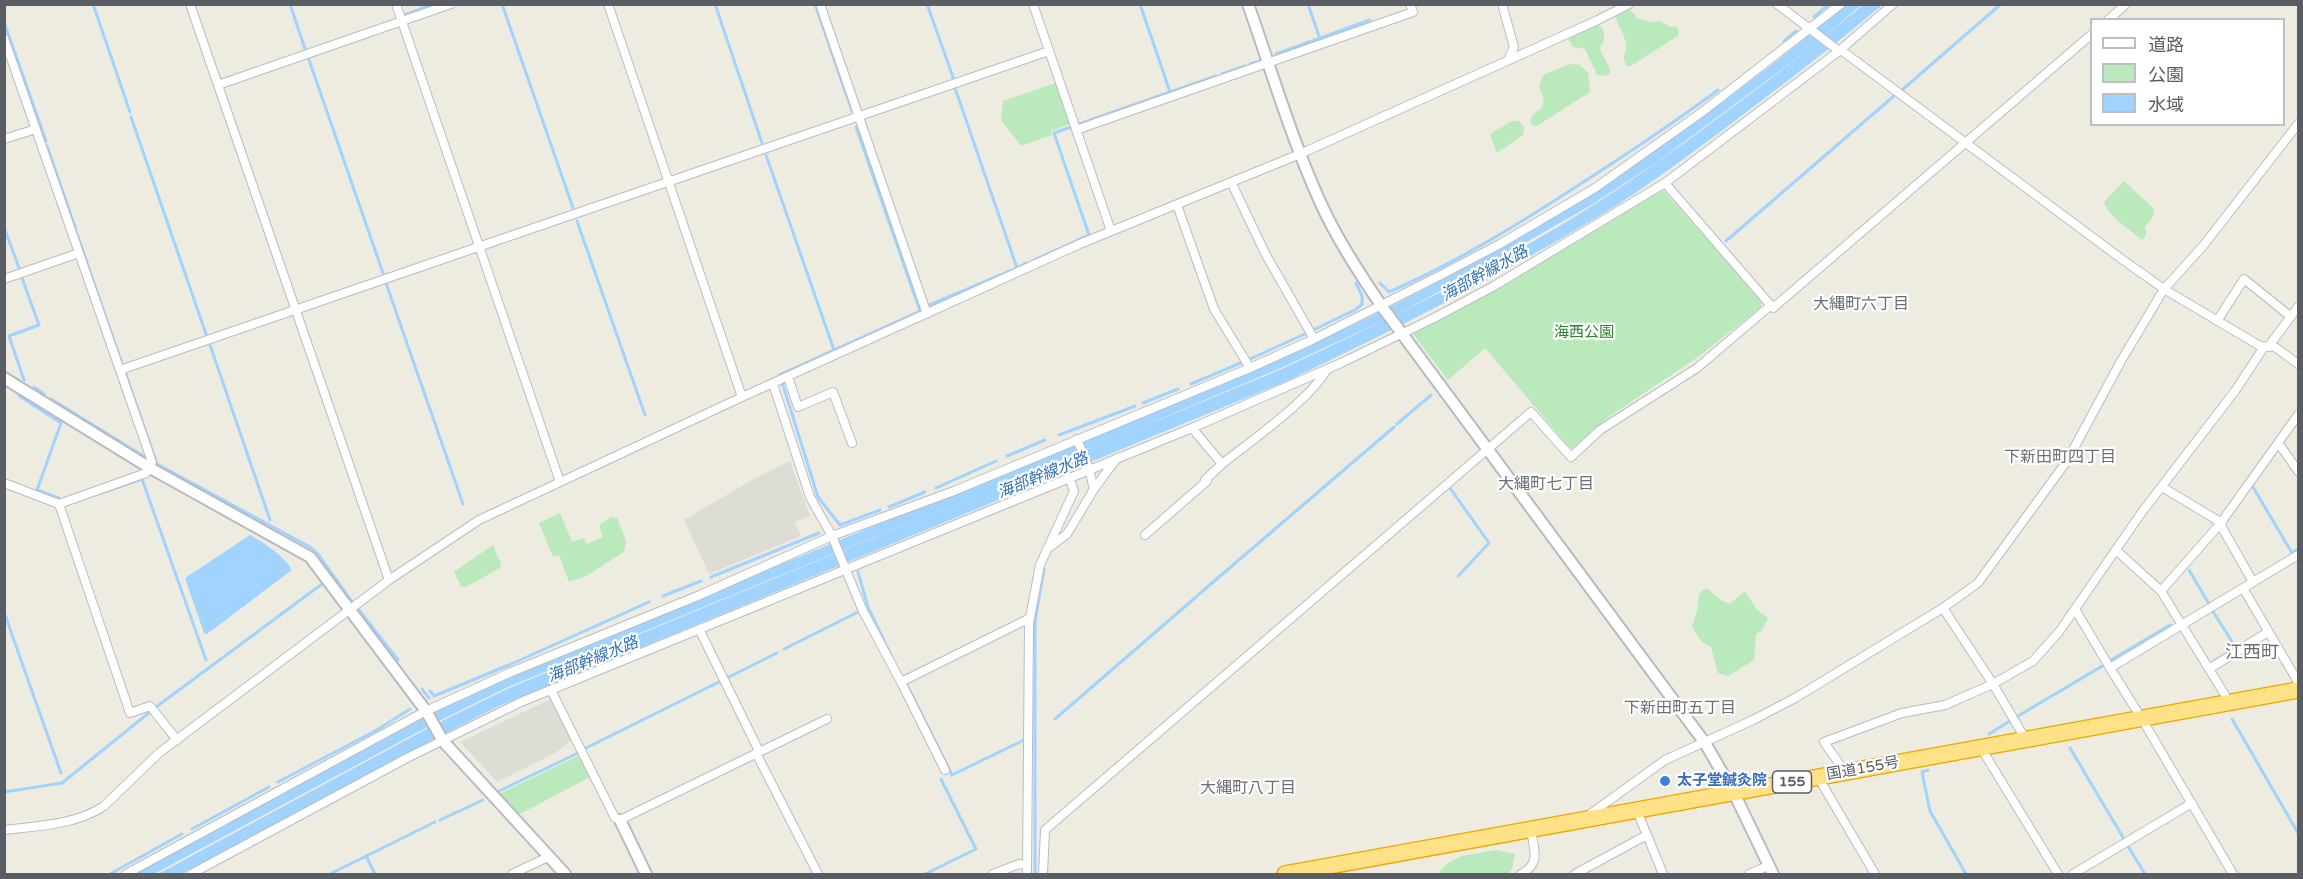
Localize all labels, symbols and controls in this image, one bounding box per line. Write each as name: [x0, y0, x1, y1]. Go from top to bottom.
legend: [2090, 18, 2285, 126]
text: 道路: [2148, 34, 2184, 56]
text: 公園: [2148, 64, 2184, 86]
text: 水域: [2148, 94, 2184, 116]
water label: 海部幹線水路: [1438, 242, 1532, 306]
district label: 大縄町六丁目: [1813, 295, 1909, 315]
park label: 海西公園: [1554, 324, 1614, 342]
district label: 下新田町四丁目: [2004, 448, 2116, 468]
water label: 海部幹線水路: [995, 449, 1091, 503]
district label: 大縄町七丁目: [1498, 475, 1594, 495]
water label: 海部幹線水路: [545, 633, 641, 687]
district label: 江西町: [2225, 642, 2279, 664]
district label: 下新田町五丁目: [1624, 699, 1736, 719]
street label: 国道155号: [1825, 754, 1901, 784]
road number: 155: [1772, 771, 1812, 793]
place label: 太子堂鍼灸院: [1677, 772, 1767, 790]
marker: 太子堂鍼灸院: [1658, 774, 1672, 788]
district label: 大縄町八丁目: [1200, 779, 1296, 799]

